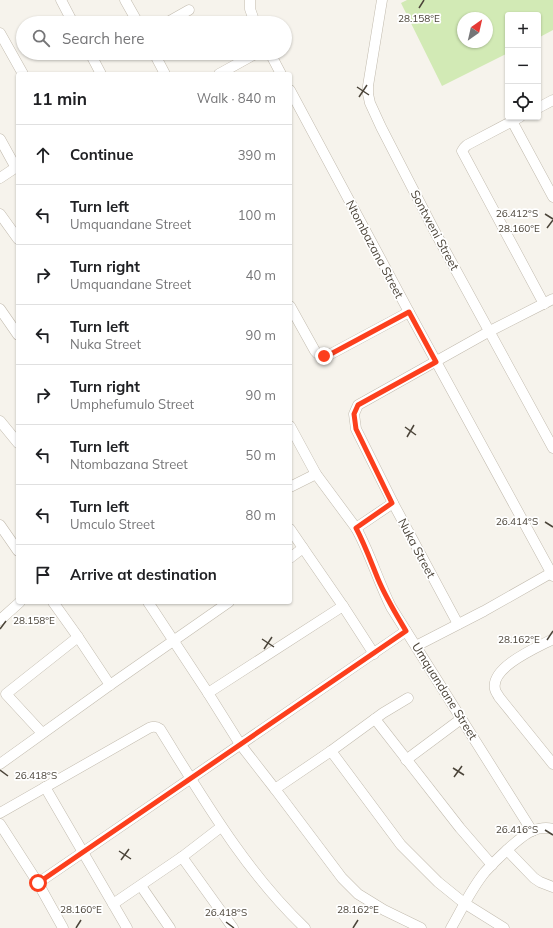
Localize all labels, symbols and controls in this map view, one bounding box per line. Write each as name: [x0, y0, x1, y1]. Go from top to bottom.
text: 28.158°E: [398, 12, 440, 25]
north arrow: [457, 12, 493, 48]
map controls: [505, 12, 541, 120]
button: +: [505, 12, 541, 48]
search box: [16, 16, 292, 60]
icon: search: [30, 27, 52, 49]
text: Search here: [62, 29, 144, 48]
button: −: [505, 48, 541, 84]
button: locate: [505, 84, 541, 120]
text: 11 min: [32, 88, 87, 109]
text: Walk · 840 m: [197, 90, 276, 106]
icon: ahead: [32, 144, 54, 166]
text: Continue: [70, 145, 133, 164]
text: 390 m: [238, 147, 276, 163]
street label: Sontweni Street: [408, 187, 462, 273]
text: Turn left: [70, 197, 129, 216]
street label: Ntombazana Street: [343, 197, 407, 301]
icon: left: [32, 204, 54, 226]
text: 100 m: [238, 207, 276, 223]
text: 26.412°S: [496, 207, 538, 220]
text: Umquandane Street: [70, 216, 191, 232]
text: 28.160°E: [498, 222, 540, 235]
text: Turn right: [70, 257, 140, 276]
icon: right: [32, 264, 54, 286]
text: 40 m: [246, 267, 276, 283]
text: Umquandane Street: [70, 276, 191, 292]
text: Turn left: [70, 317, 129, 336]
icon: left: [32, 324, 54, 346]
text: 90 m: [246, 327, 276, 343]
text: Nuka Street: [70, 336, 141, 352]
route end: [315, 347, 333, 365]
text: Turn right: [70, 377, 140, 396]
icon: right: [32, 384, 54, 406]
text: 90 m: [246, 387, 276, 403]
text: Umphefumulo Street: [70, 396, 194, 412]
text: Turn left: [70, 437, 129, 456]
icon: left: [32, 444, 54, 466]
text: 50 m: [246, 447, 276, 463]
text: Ntombazana Street: [70, 456, 188, 472]
text: Turn left: [70, 497, 129, 516]
icon: left: [32, 504, 54, 526]
text: 80 m: [246, 507, 276, 523]
text: 26.414°S: [496, 515, 538, 528]
text: Umculo Street: [70, 516, 155, 532]
street label: Nuka Street: [395, 516, 439, 580]
icon: arrive: [32, 564, 54, 586]
text: Arrive at destination: [70, 565, 217, 584]
text: 28.158°E: [13, 614, 55, 627]
text: 28.162°E: [498, 633, 540, 646]
street label: Umquandane Street: [409, 640, 481, 742]
text: 26.418°S: [15, 769, 57, 782]
text: 26.416°S: [496, 823, 538, 836]
route start: [29, 874, 47, 892]
text: 28.160°E: [60, 903, 102, 916]
text: 28.162°E: [337, 903, 379, 916]
text: 26.418°S: [205, 906, 247, 919]

